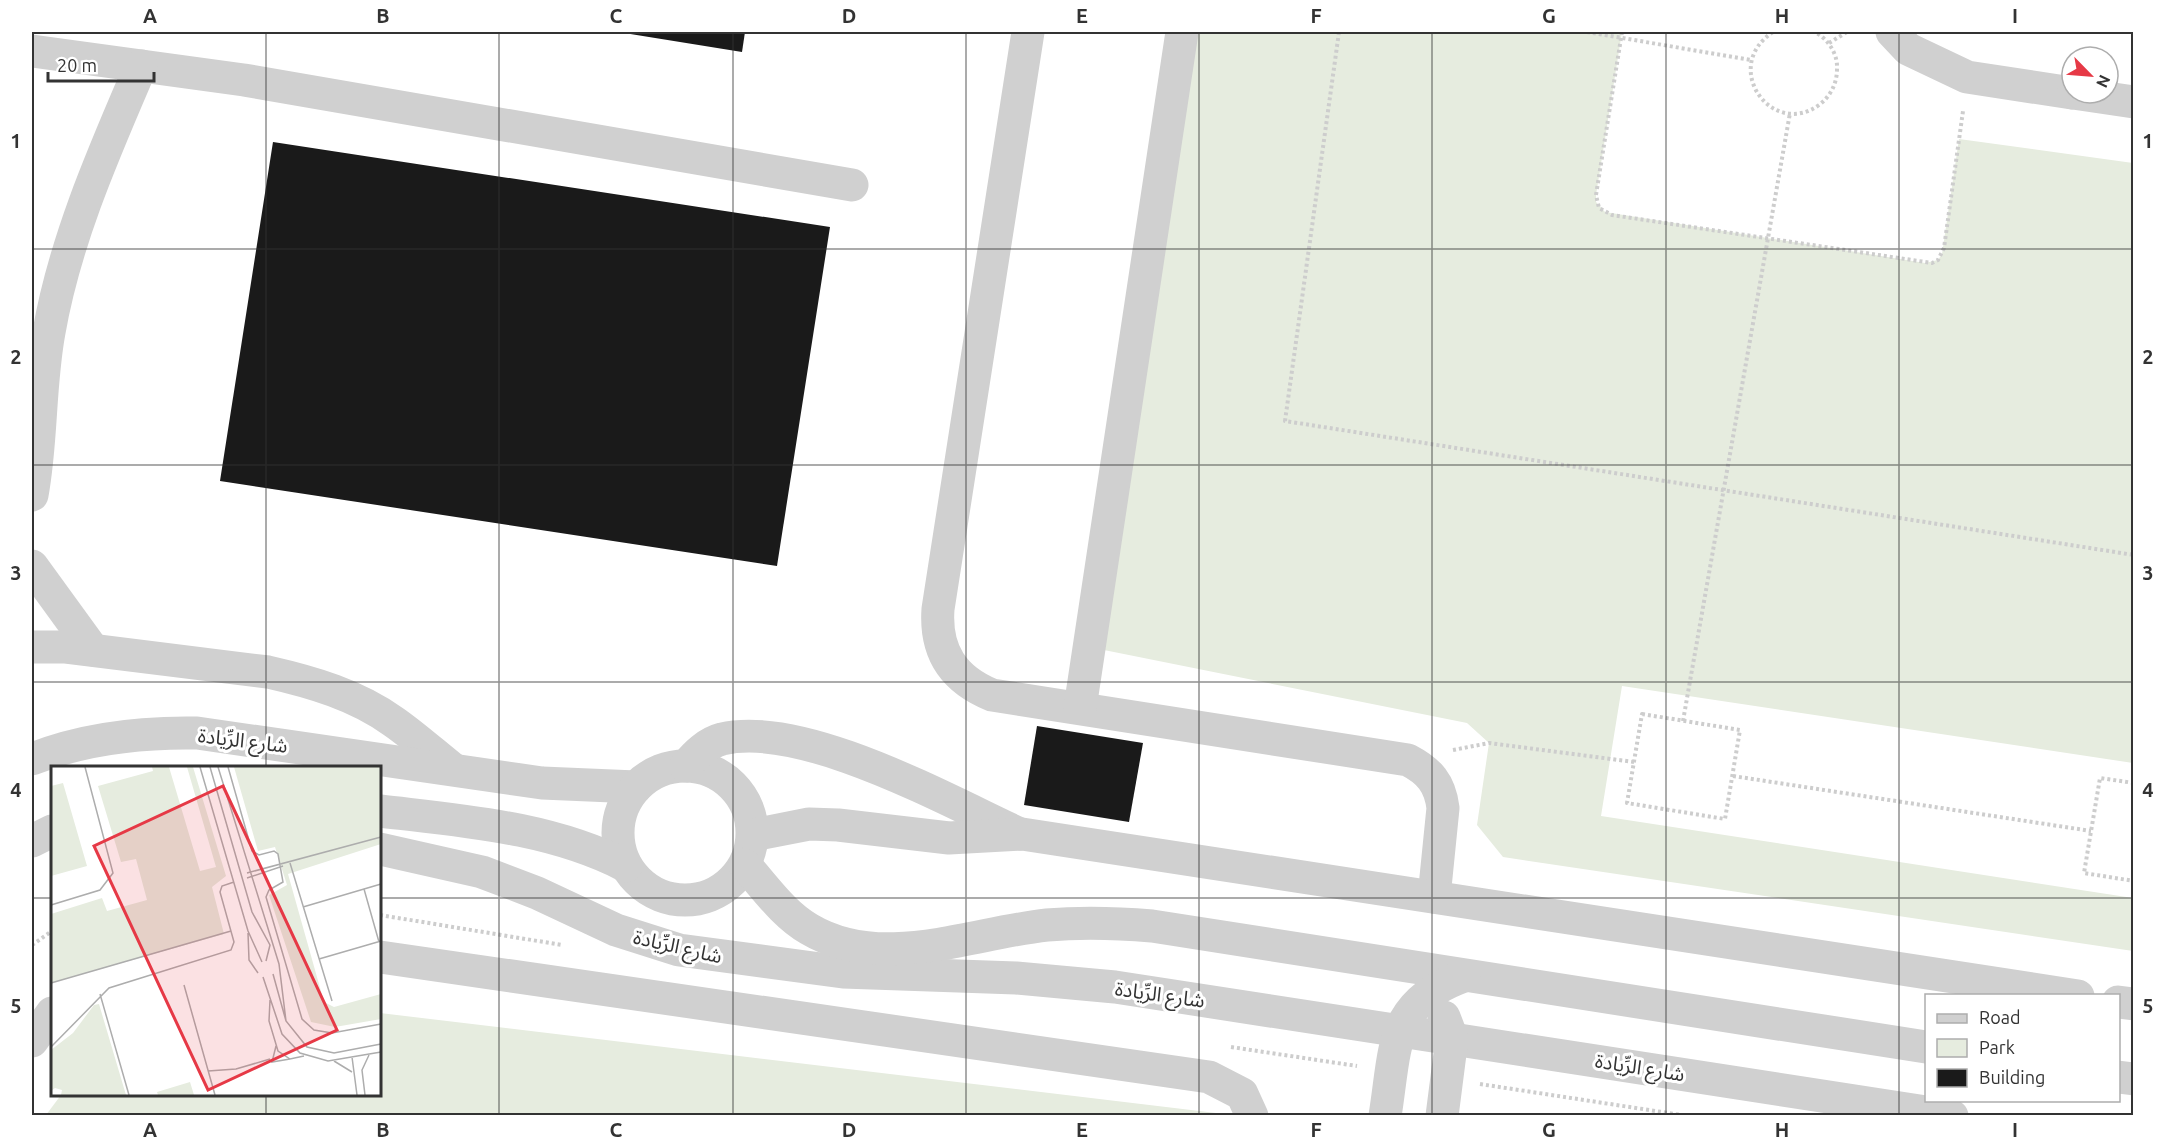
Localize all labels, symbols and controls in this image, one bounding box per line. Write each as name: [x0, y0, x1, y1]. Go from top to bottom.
text: A: [143, 4, 157, 27]
text: B: [376, 4, 390, 27]
text: C: [610, 4, 623, 27]
text: D: [842, 4, 856, 27]
text: E: [1076, 4, 1088, 27]
text: F: [1310, 4, 1322, 27]
text: G: [1542, 4, 1556, 27]
text: H: [1775, 4, 1789, 27]
text: I: [2012, 4, 2018, 27]
scale bar: [48, 45, 154, 83]
north arrow: [2060, 45, 2120, 105]
text: 20 m: [57, 55, 97, 75]
text: N: [2093, 72, 2114, 91]
text: 1: [10, 129, 22, 152]
text: 1: [2142, 129, 2154, 152]
text: 2: [10, 345, 22, 368]
text: 2: [2142, 345, 2154, 368]
text: 3: [10, 561, 22, 584]
text: 3: [2142, 561, 2154, 584]
street label: شارع الرِّيادة: [196, 723, 289, 761]
inset map: [51, 766, 381, 1096]
text: 4: [10, 778, 22, 801]
text: 4: [2142, 778, 2154, 801]
street label: شارع الرِّيادة: [631, 925, 725, 971]
street label: شارع الرِّيادة: [1113, 976, 1206, 1016]
text: 5: [10, 994, 22, 1017]
legend: [1925, 994, 2120, 1102]
text: 5: [2142, 994, 2154, 1017]
text: Road: [1979, 1007, 2021, 1027]
text: Park: [1979, 1037, 2015, 1057]
street label: شارع الرِّيادة: [1593, 1049, 1686, 1089]
text: Building: [1979, 1067, 2045, 1087]
text: A: [143, 1118, 157, 1141]
text: B: [376, 1118, 390, 1141]
text: C: [610, 1118, 623, 1141]
text: D: [842, 1118, 856, 1141]
text: E: [1076, 1118, 1088, 1141]
text: F: [1310, 1118, 1322, 1141]
text: G: [1542, 1118, 1556, 1141]
text: H: [1775, 1118, 1789, 1141]
text: I: [2012, 1118, 2018, 1141]

